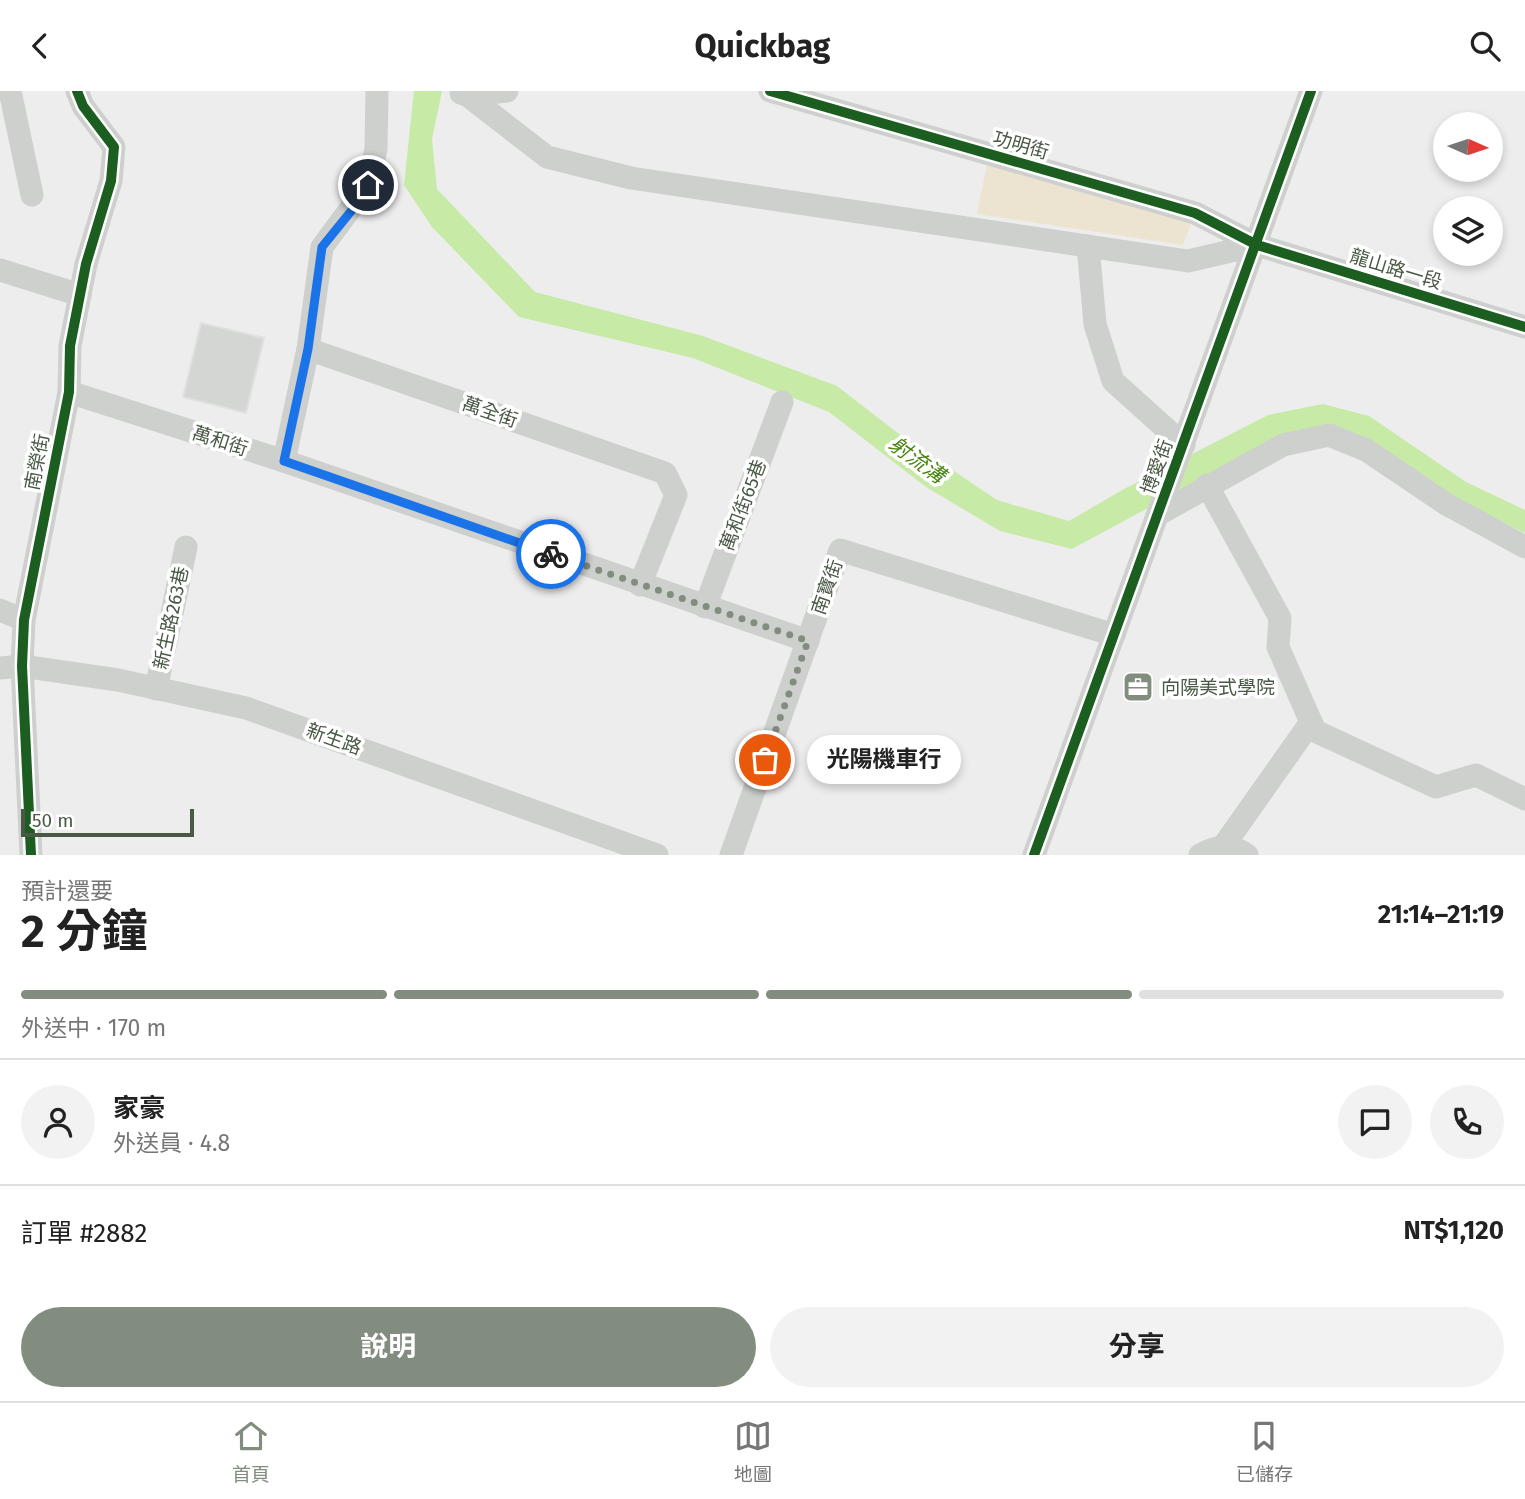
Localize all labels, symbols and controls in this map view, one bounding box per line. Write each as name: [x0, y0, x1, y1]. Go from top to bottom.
icon: back: [21, 27, 59, 65]
text: Quickbag: [694, 27, 831, 65]
icon: search: [1466, 27, 1504, 65]
north arrow: [1433, 112, 1503, 182]
map controls: [1433, 112, 1503, 266]
street label: 功明街: [990, 126, 1052, 164]
pin: [338, 155, 398, 215]
icon: home: [349, 166, 387, 204]
button: layers: [1433, 196, 1503, 266]
street label: 龍山路一段: [1347, 244, 1445, 294]
street label: 萬全街: [459, 392, 521, 432]
street label: 萬和街: [189, 421, 251, 461]
water label: 射流溝: [884, 431, 953, 491]
street label: 南榮街: [20, 432, 54, 492]
street label: 博愛街: [1136, 436, 1178, 498]
street label: 萬和街65巷: [715, 456, 771, 554]
courier: [516, 519, 586, 589]
icon: bike: [532, 535, 570, 573]
street label: 南寶街: [807, 556, 847, 618]
street label: 新生路263巷: [149, 564, 193, 672]
office icon: 向陽美式學院: [1121, 670, 1155, 704]
place label: 向陽美式學院: [1161, 676, 1275, 699]
street label: 新生路: [303, 718, 365, 760]
pin: [735, 730, 795, 790]
callout: 光陽機車行: [807, 735, 961, 785]
icon: bag: [746, 741, 784, 779]
text: 光陽機車行: [827, 745, 942, 773]
scale bar: [21, 806, 194, 838]
text: 50 m: [32, 809, 73, 832]
text: 預計還要: [21, 877, 113, 905]
text: 21:14–21:19: [1378, 899, 1504, 930]
text: 2 分鐘: [21, 904, 148, 959]
text: 外送中 · 170 m: [21, 1014, 166, 1042]
button: person: [21, 1085, 95, 1159]
button: chat: [1338, 1085, 1412, 1159]
button: phone: [1430, 1085, 1504, 1159]
text: 家豪: [113, 1093, 165, 1124]
text: 外送員 · 4.8: [113, 1129, 230, 1157]
text: NT$1,120: [1403, 1215, 1504, 1246]
text: 訂單 #2882: [21, 1218, 147, 1249]
button: 說明: [21, 1307, 756, 1387]
button: 分享: [770, 1307, 1504, 1387]
tab: 首頁: [232, 1417, 270, 1486]
tab: 地圖: [734, 1417, 772, 1486]
tab: 已儲存: [1236, 1417, 1293, 1486]

